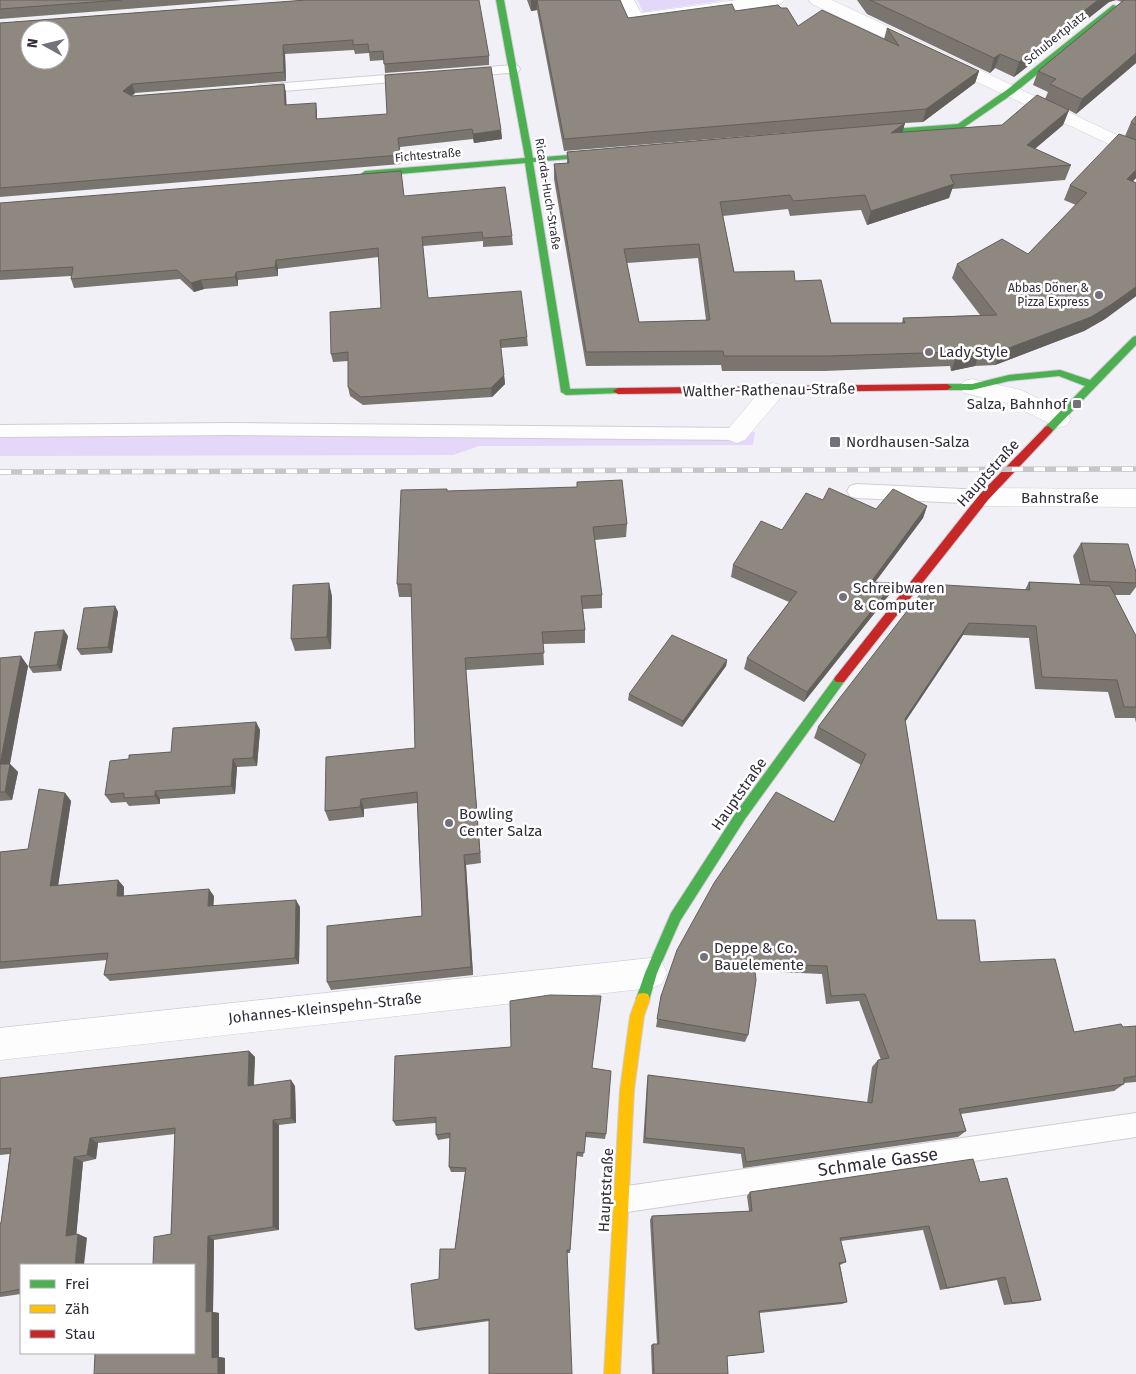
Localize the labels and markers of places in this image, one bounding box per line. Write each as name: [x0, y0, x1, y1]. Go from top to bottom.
place label: Abbas Döner & Pizza Express: [1008, 281, 1089, 309]
marker: Abbas Döner & Pizza Express: [1093, 289, 1105, 301]
place label: Lady Style: [939, 343, 1008, 361]
marker: Lady Style: [923, 346, 935, 358]
place label: Salza, Bahnhof: [967, 395, 1068, 413]
marker: Salza, Bahnhof: [1071, 398, 1083, 410]
place label: Nordhausen-Salza: [846, 433, 970, 451]
marker: Nordhausen-Salza: [828, 435, 842, 449]
place label: Schreibwaren & Computer: [853, 579, 945, 614]
marker: Schreibwaren & Computer: [837, 591, 849, 603]
place label: Bowling Center Salza: [459, 805, 542, 840]
marker: Bowling Center Salza: [443, 817, 455, 829]
place label: Deppe & Co. Bauelemente: [714, 939, 804, 974]
marker: Deppe & Co. Bauelemente: [698, 951, 710, 963]

